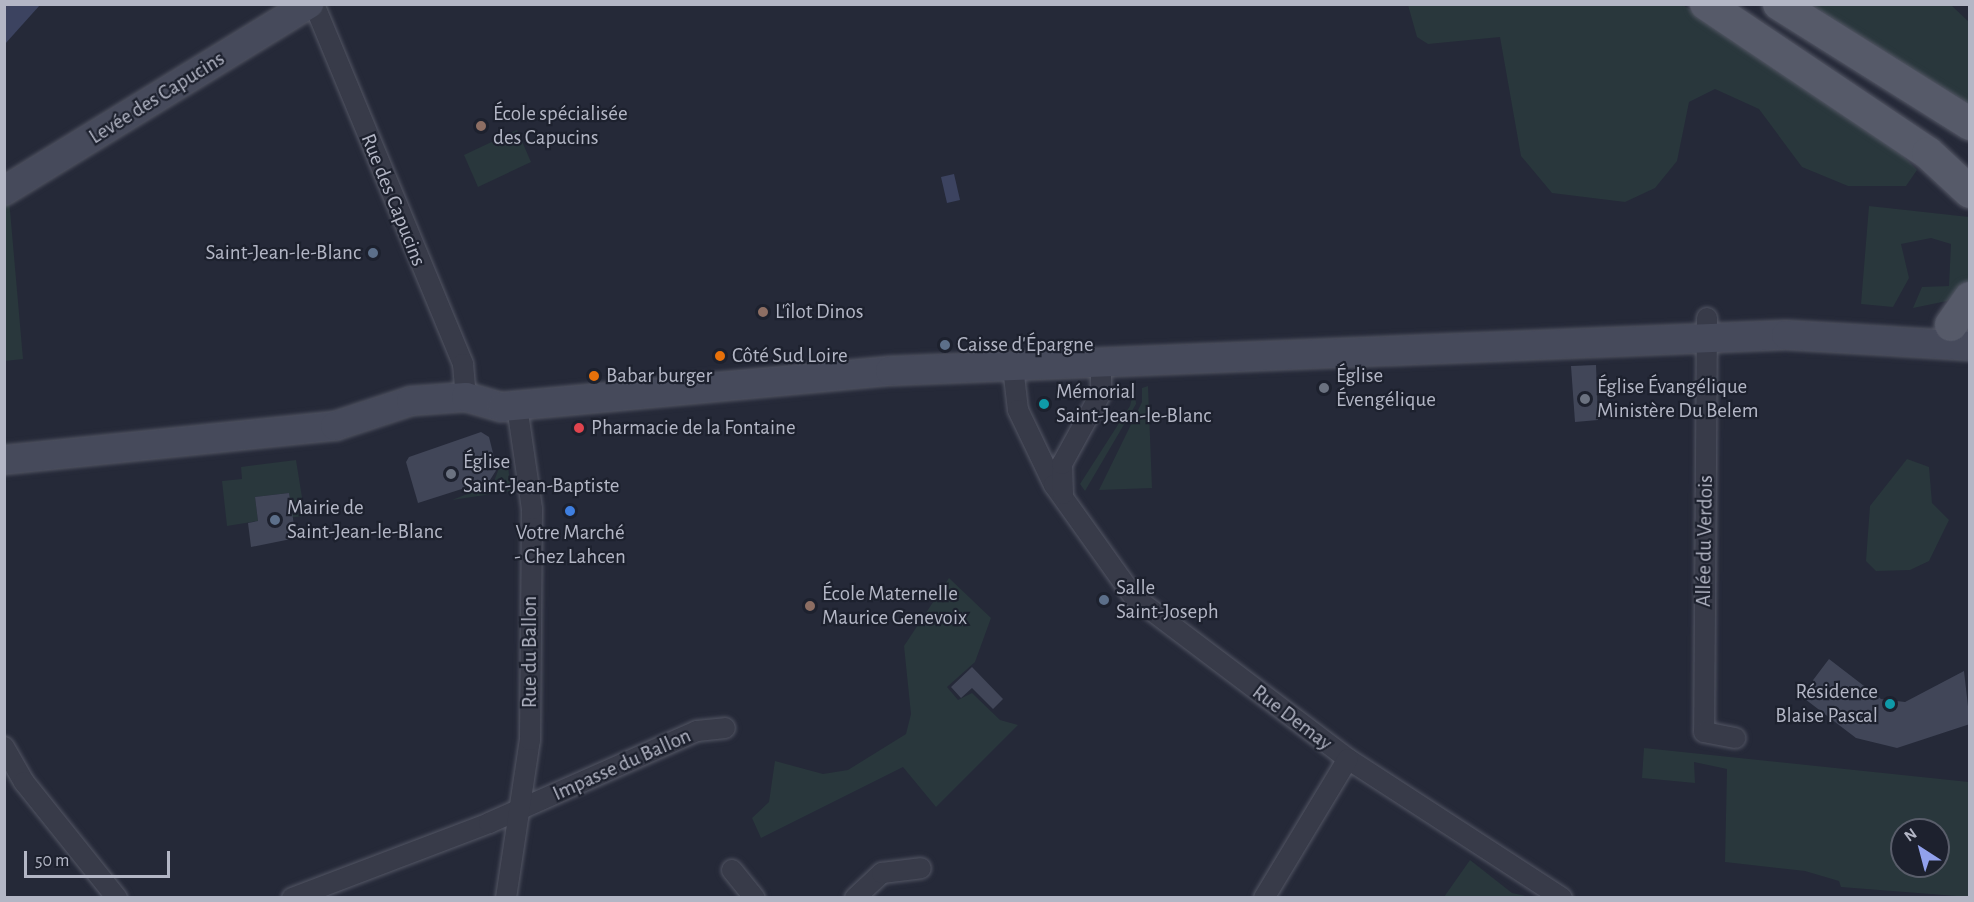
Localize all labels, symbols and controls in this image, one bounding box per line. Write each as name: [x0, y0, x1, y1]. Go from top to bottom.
street label: Levée des Capucins: [85, 46, 229, 150]
place label: École spécialisée des Capucins: [493, 101, 628, 151]
marker: École spécialisée des Capucins: [474, 119, 488, 133]
street label: Rue des Capucins: [355, 130, 431, 270]
place label: Saint-Jean-le-Blanc: [206, 240, 361, 266]
marker: Saint-Jean-le-Blanc: [366, 246, 380, 260]
place label: L'îlot Dinos: [775, 299, 864, 325]
marker: L'îlot Dinos: [756, 305, 770, 319]
place label: Caisse d'Épargne: [957, 332, 1094, 358]
marker: Caisse d'Épargne: [938, 338, 952, 352]
place label: Côté Sud Loire: [732, 343, 848, 369]
marker: Côté Sud Loire: [713, 349, 727, 363]
place label: Babar burger: [606, 363, 712, 389]
place label: Église Évengélique: [1336, 363, 1436, 413]
marker: Babar burger: [587, 369, 601, 383]
place label: Église Évangélique Ministère Du Belem: [1597, 374, 1758, 424]
place label: Mémorial Saint-Jean-le-Blanc: [1056, 379, 1211, 429]
marker: Église Évengélique: [1317, 381, 1331, 395]
marker: Église Évangélique Ministère Du Belem: [1578, 392, 1592, 406]
marker: Mémorial Saint-Jean-le-Blanc: [1037, 397, 1051, 411]
place label: Pharmacie de la Fontaine: [591, 415, 796, 441]
marker: Pharmacie de la Fontaine: [572, 421, 586, 435]
place label: Église Saint-Jean-Baptiste: [463, 449, 620, 499]
marker: Église Saint-Jean-Baptiste: [444, 467, 458, 481]
street label: Allée du Verdois: [1691, 475, 1719, 607]
place label: Mairie de Saint-Jean-le-Blanc: [287, 495, 442, 545]
marker: Votre Marché - Chez Lahcen: [563, 504, 577, 518]
marker: Mairie de Saint-Jean-le-Blanc: [268, 513, 282, 527]
place label: Votre Marché - Chez Lahcen: [514, 520, 626, 570]
place label: Salle Saint-Joseph: [1116, 575, 1219, 625]
place label: École Maternelle Maurice Genevoix: [822, 581, 967, 631]
marker: Salle Saint-Joseph: [1097, 593, 1111, 607]
street label: Rue du Ballon: [517, 596, 543, 708]
marker: École Maternelle Maurice Genevoix: [803, 599, 817, 613]
place label: Résidence Blaise Pascal: [1775, 679, 1878, 729]
street label: Rue Demay: [1247, 680, 1337, 756]
marker: Résidence Blaise Pascal: [1883, 697, 1897, 711]
street label: Impasse du Ballon: [549, 723, 695, 807]
north arrow: [1890, 818, 1950, 878]
text: N: [1901, 825, 1920, 845]
scale bar: [27, 839, 172, 877]
text: 50 m: [35, 852, 69, 870]

